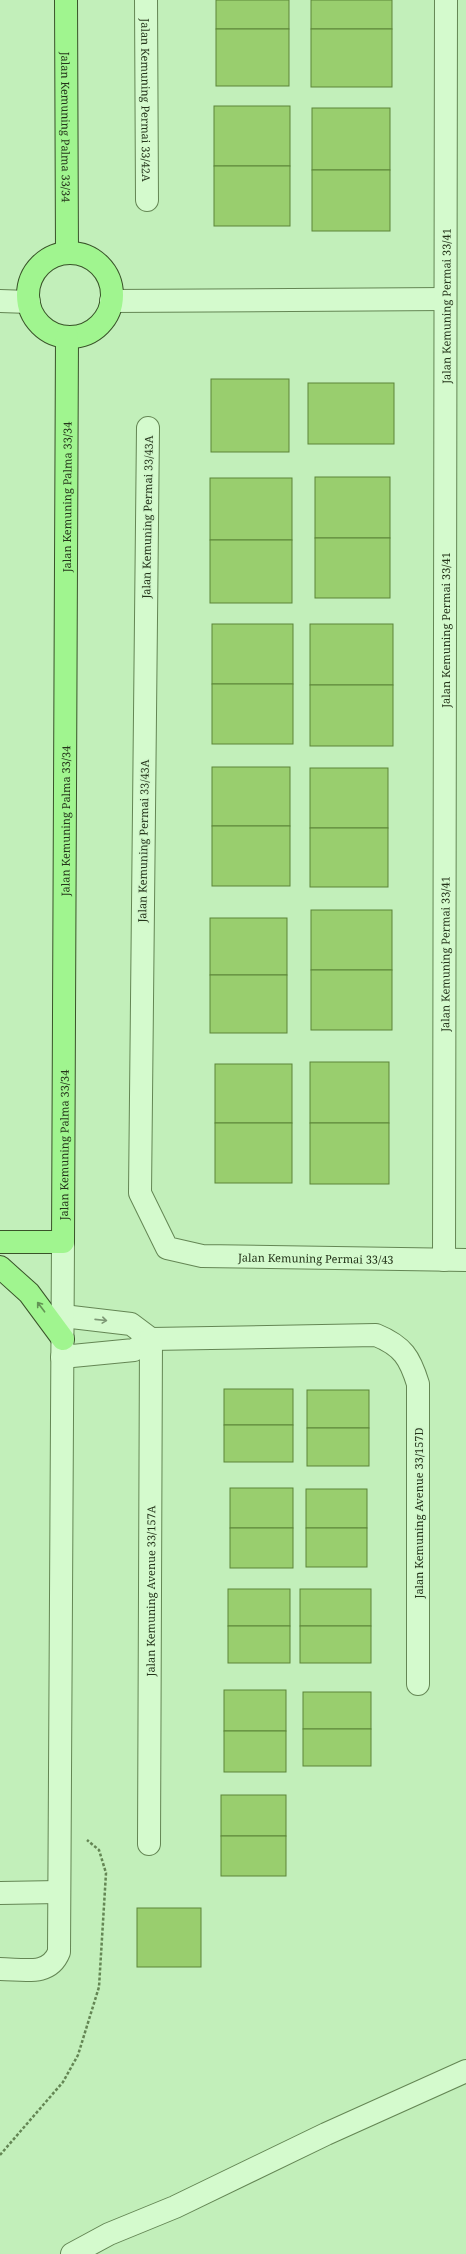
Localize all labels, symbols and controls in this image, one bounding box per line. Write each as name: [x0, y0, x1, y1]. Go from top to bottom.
street label: Jalan Kemuning Permai 33/42A: [139, 17, 154, 182]
street label: Jalan Kemuning Palma 33/34: [59, 51, 74, 202]
street label: Jalan Kemuning Permai 33/41: [438, 228, 453, 385]
street label: Jalan Kemuning Palma 33/34: [58, 422, 74, 573]
street label: Jalan Kemuning Permai 33/43A: [138, 435, 156, 600]
street label: Jalan Kemuning Permai 33/41: [437, 552, 453, 709]
street label: Jalan Kemuning Palma 33/34: [57, 746, 73, 897]
street label: Jalan Kemuning Permai 33/43A: [134, 759, 152, 924]
street label: Jalan Kemuning Permai 33/41: [437, 876, 452, 1033]
street label: Jalan Kemuning Palma 33/34: [56, 1070, 71, 1221]
street label: Jalan Kemuning Permai 33/43: [237, 1249, 394, 1266]
one-way arrow: [36, 1302, 45, 1313]
one-way arrow: [94, 1316, 107, 1323]
street label: Jalan Kemuning Avenue 33/157D: [411, 1428, 426, 1600]
street label: Jalan Kemuning Avenue 33/157A: [142, 1505, 158, 1678]

